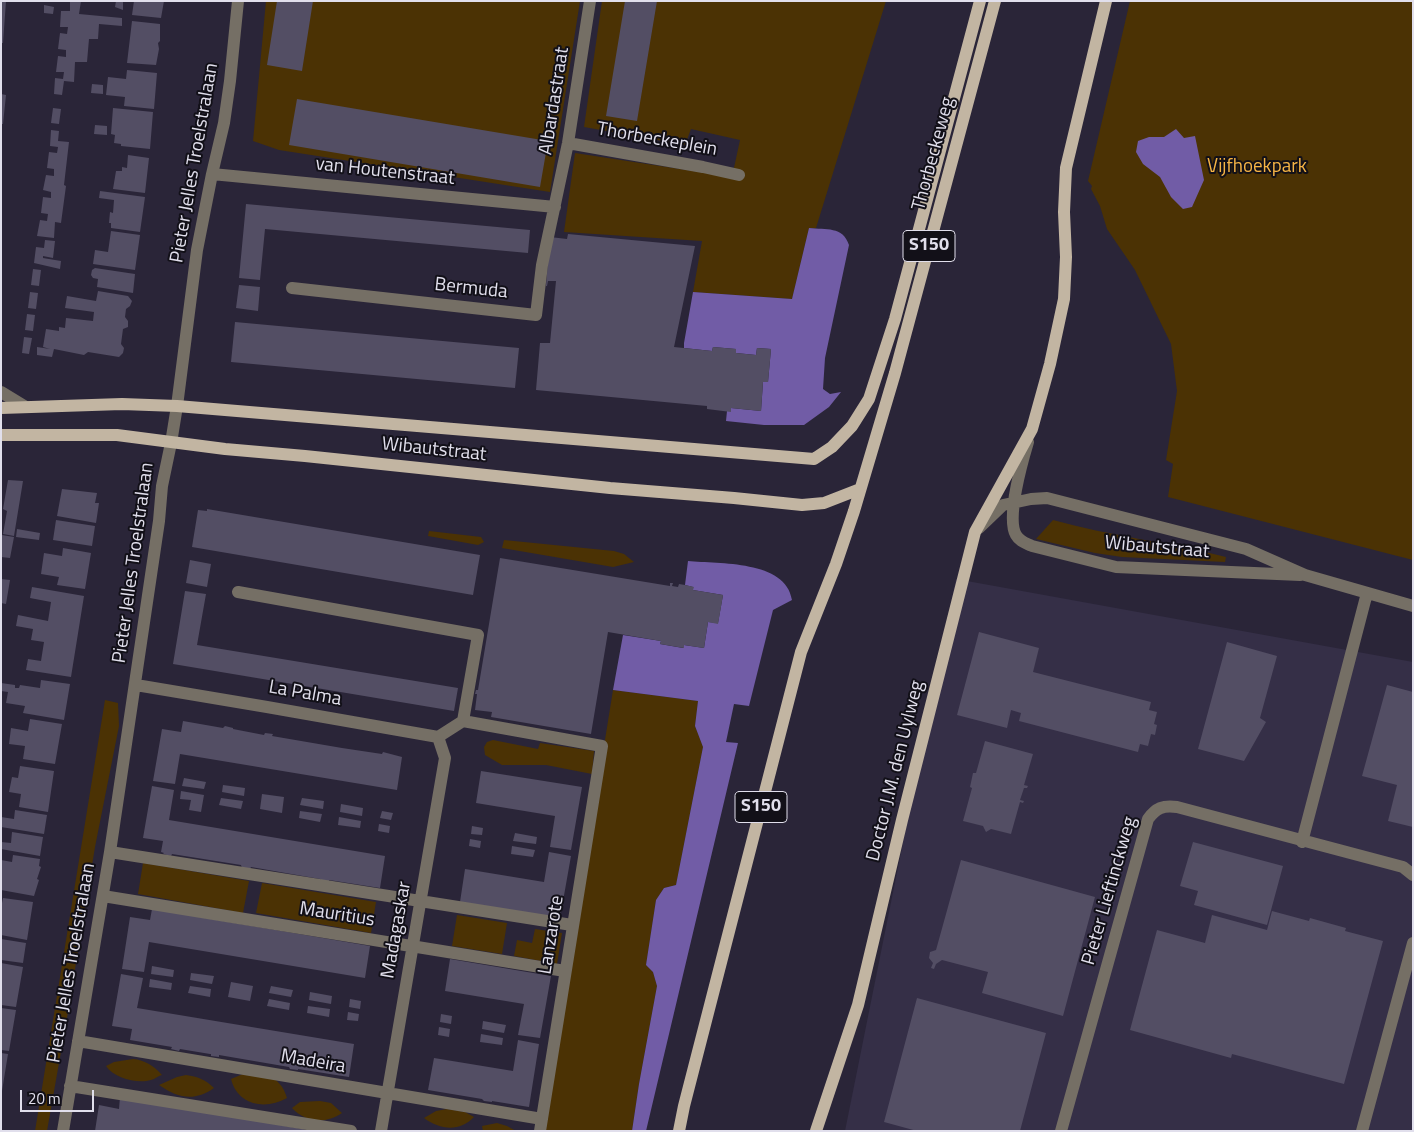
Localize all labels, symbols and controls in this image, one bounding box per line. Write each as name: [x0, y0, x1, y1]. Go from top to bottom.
street label: Albardastraat: [535, 45, 575, 157]
street label: Pieter Jelles Troelstralaan: [166, 61, 224, 265]
street label: Thorbeckeweg: [908, 95, 960, 213]
street label: Thorbeckeplein: [595, 118, 719, 162]
street label: van Houtenstraat: [314, 153, 456, 191]
park label: Vijfhoekpark: [1207, 156, 1307, 178]
road number: S150: [903, 230, 955, 262]
street label: Bermuda: [433, 274, 509, 304]
street label: Wibautstraat: [381, 433, 487, 467]
street label: Pieter Jelles Troelstralaan: [109, 461, 159, 665]
street label: Wibautstraat: [1104, 532, 1210, 564]
street label: La Palma: [267, 676, 343, 712]
street label: Doctor J.M. den Uylweg: [863, 678, 929, 864]
road number: S150: [735, 792, 787, 822]
street label: Pieter Lieftinckweg: [1078, 814, 1142, 968]
street label: Pieter Jelles Troelstralaan: [43, 861, 101, 1065]
street label: Madagaskar: [377, 880, 417, 980]
street label: Lanzarote: [535, 894, 569, 976]
street label: Mauritius: [298, 898, 376, 932]
street label: Madeira: [279, 1045, 347, 1079]
scale bar: [22, 1080, 96, 1112]
text: 20 m: [28, 1087, 61, 1110]

